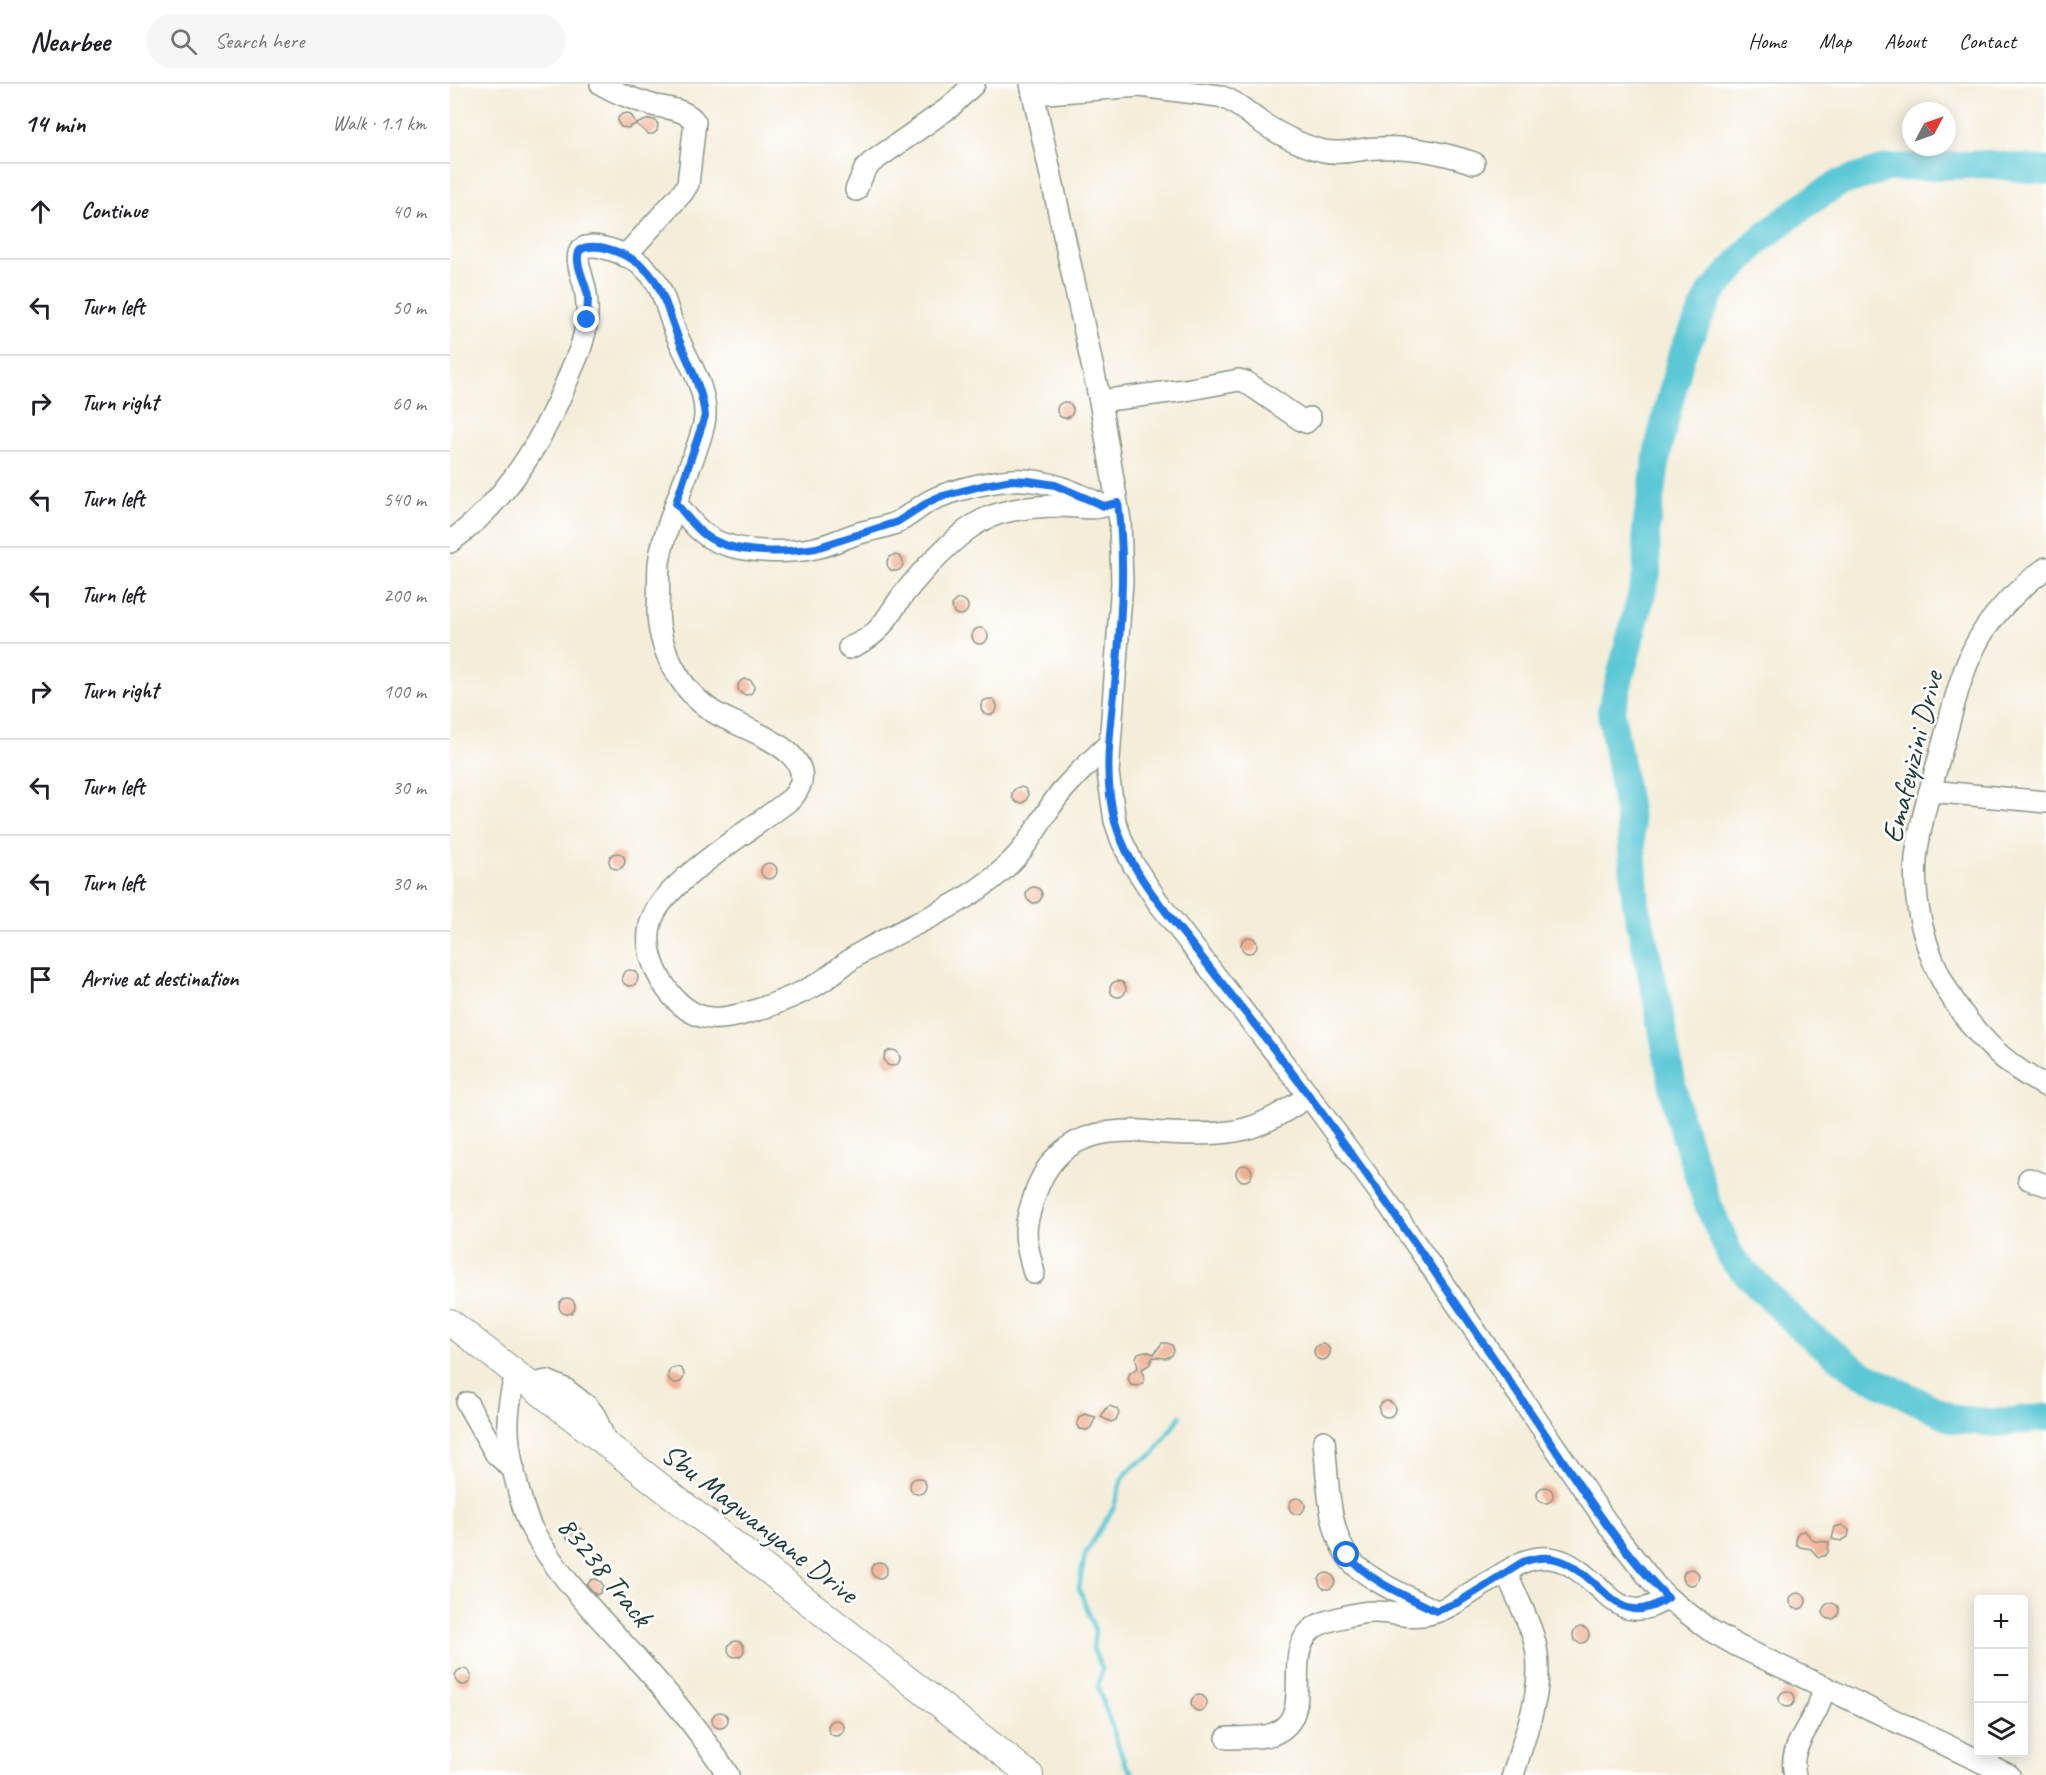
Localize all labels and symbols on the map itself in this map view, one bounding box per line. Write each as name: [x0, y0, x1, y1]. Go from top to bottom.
north arrow: [1902, 102, 1956, 156]
route end: [573, 306, 599, 332]
street label: Emafeyizini Drive: [1872, 665, 1952, 847]
street label: Sbu Magwanyane Drive: [654, 1434, 868, 1613]
street label: 83238 Track: [549, 1508, 662, 1636]
route start: [1333, 1541, 1359, 1567]

